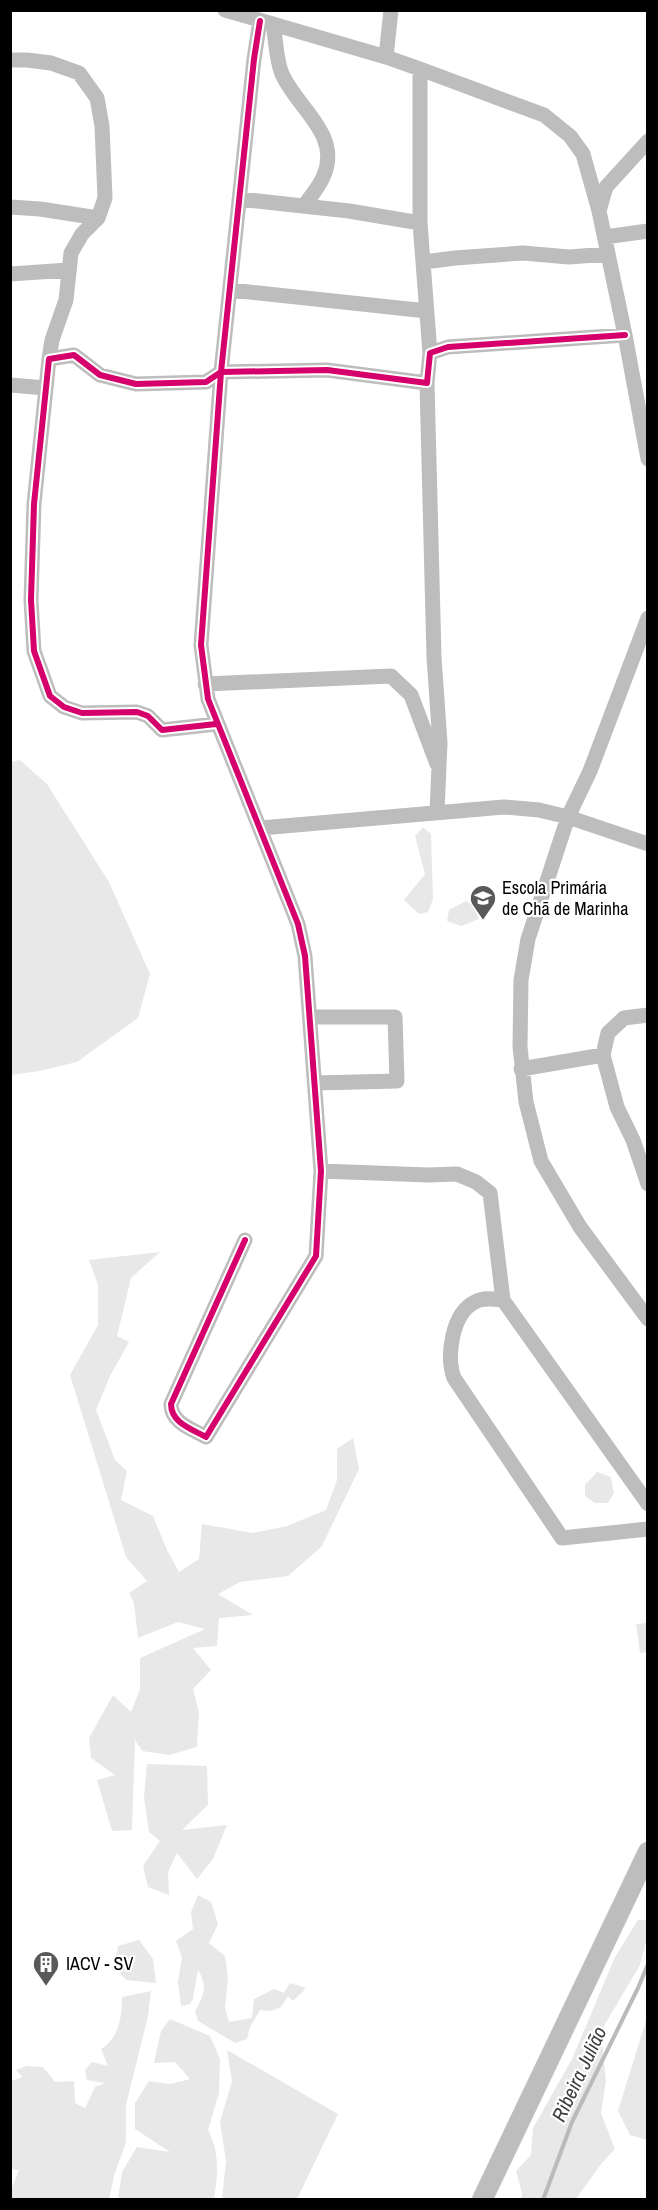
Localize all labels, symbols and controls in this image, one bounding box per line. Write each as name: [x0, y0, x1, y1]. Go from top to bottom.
place label: Escola Primária de Chã de Marinha: [502, 875, 628, 921]
school or university icon: Escola Primária de Chã de Marinha: [468, 883, 498, 921]
building icon: IACV - SV: [31, 1949, 61, 1987]
place label: IACV - SV: [66, 1951, 133, 1976]
water label: Ribeira Julião: [545, 2022, 612, 2126]

